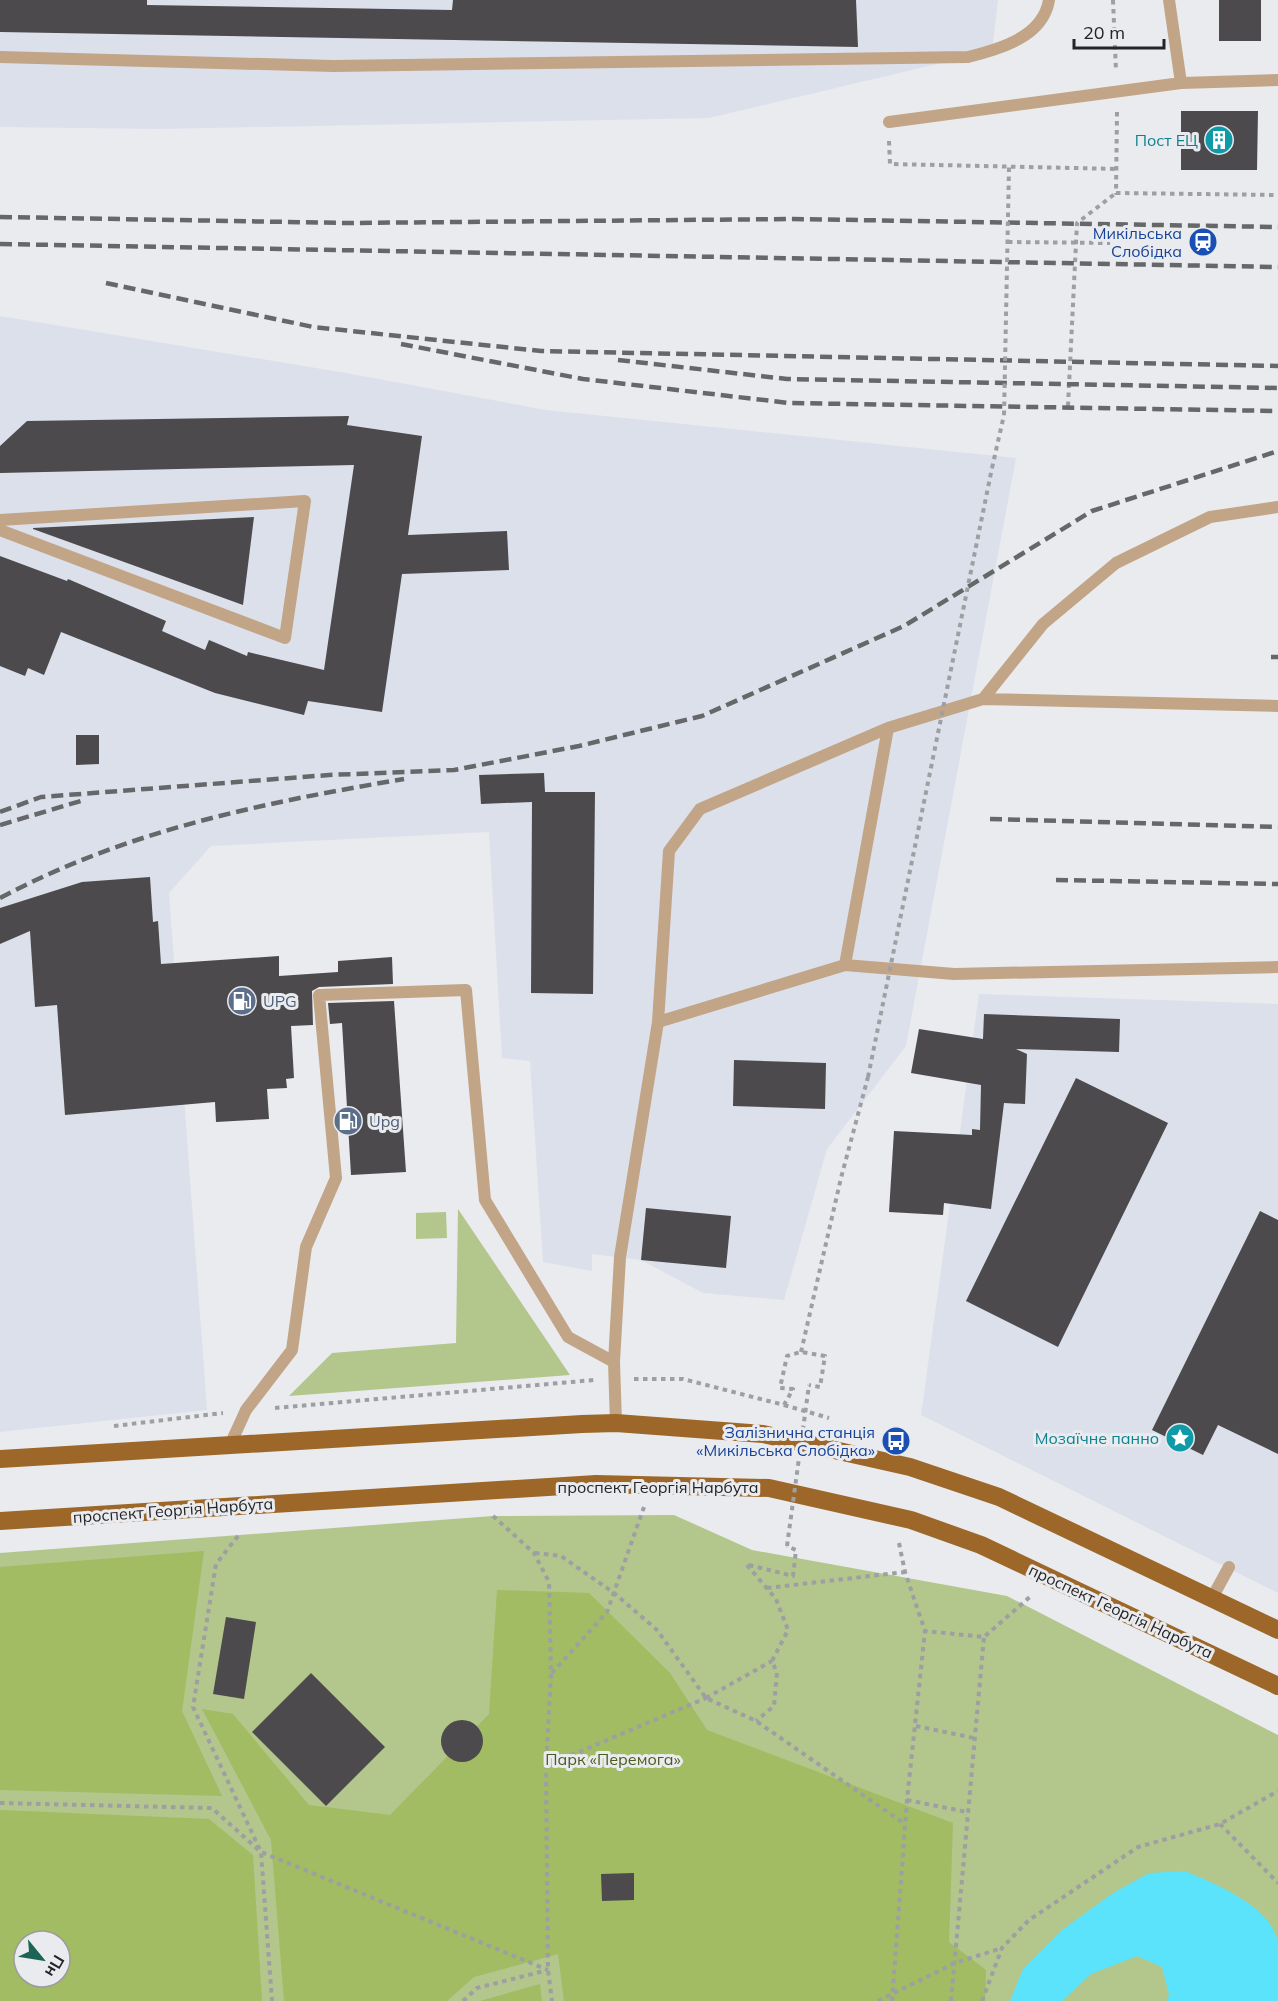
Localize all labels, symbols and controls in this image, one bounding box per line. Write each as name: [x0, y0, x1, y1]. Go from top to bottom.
scale bar: [1074, 12, 1164, 50]
text: 20 m: [1083, 21, 1125, 44]
building icon: Пост ЕЦ: [1203, 124, 1235, 156]
place label: Пост ЕЦ: [1135, 130, 1198, 150]
place label: Микільська Слобідка: [1093, 223, 1182, 261]
station icon: Микільська Слобідка: [1187, 226, 1219, 258]
fuel station icon: UPG: [226, 985, 258, 1017]
place label: UPG: [263, 991, 297, 1011]
fuel station icon: Upg: [332, 1105, 364, 1137]
place label: Upg: [369, 1111, 400, 1131]
place label: Залізнична станція «Микільська Слобідка»: [696, 1422, 875, 1460]
place icon: Мозаїчне панно: [1164, 1422, 1196, 1454]
bus stop icon: Залізнична станція «Микільська Слобідка»: [880, 1425, 912, 1457]
place label: Мозаїчне панно: [1035, 1428, 1159, 1448]
street label: проспект Георгія Нарбута: [558, 1477, 758, 1497]
street label: проспект Георгія Нарбута: [72, 1493, 274, 1527]
street label: проспект Георгія Нарбута: [1026, 1560, 1216, 1662]
park label: Парк «Перемога»: [545, 1749, 681, 1769]
north arrow: [12, 1929, 72, 1989]
text: Пн: [41, 1952, 69, 1981]

